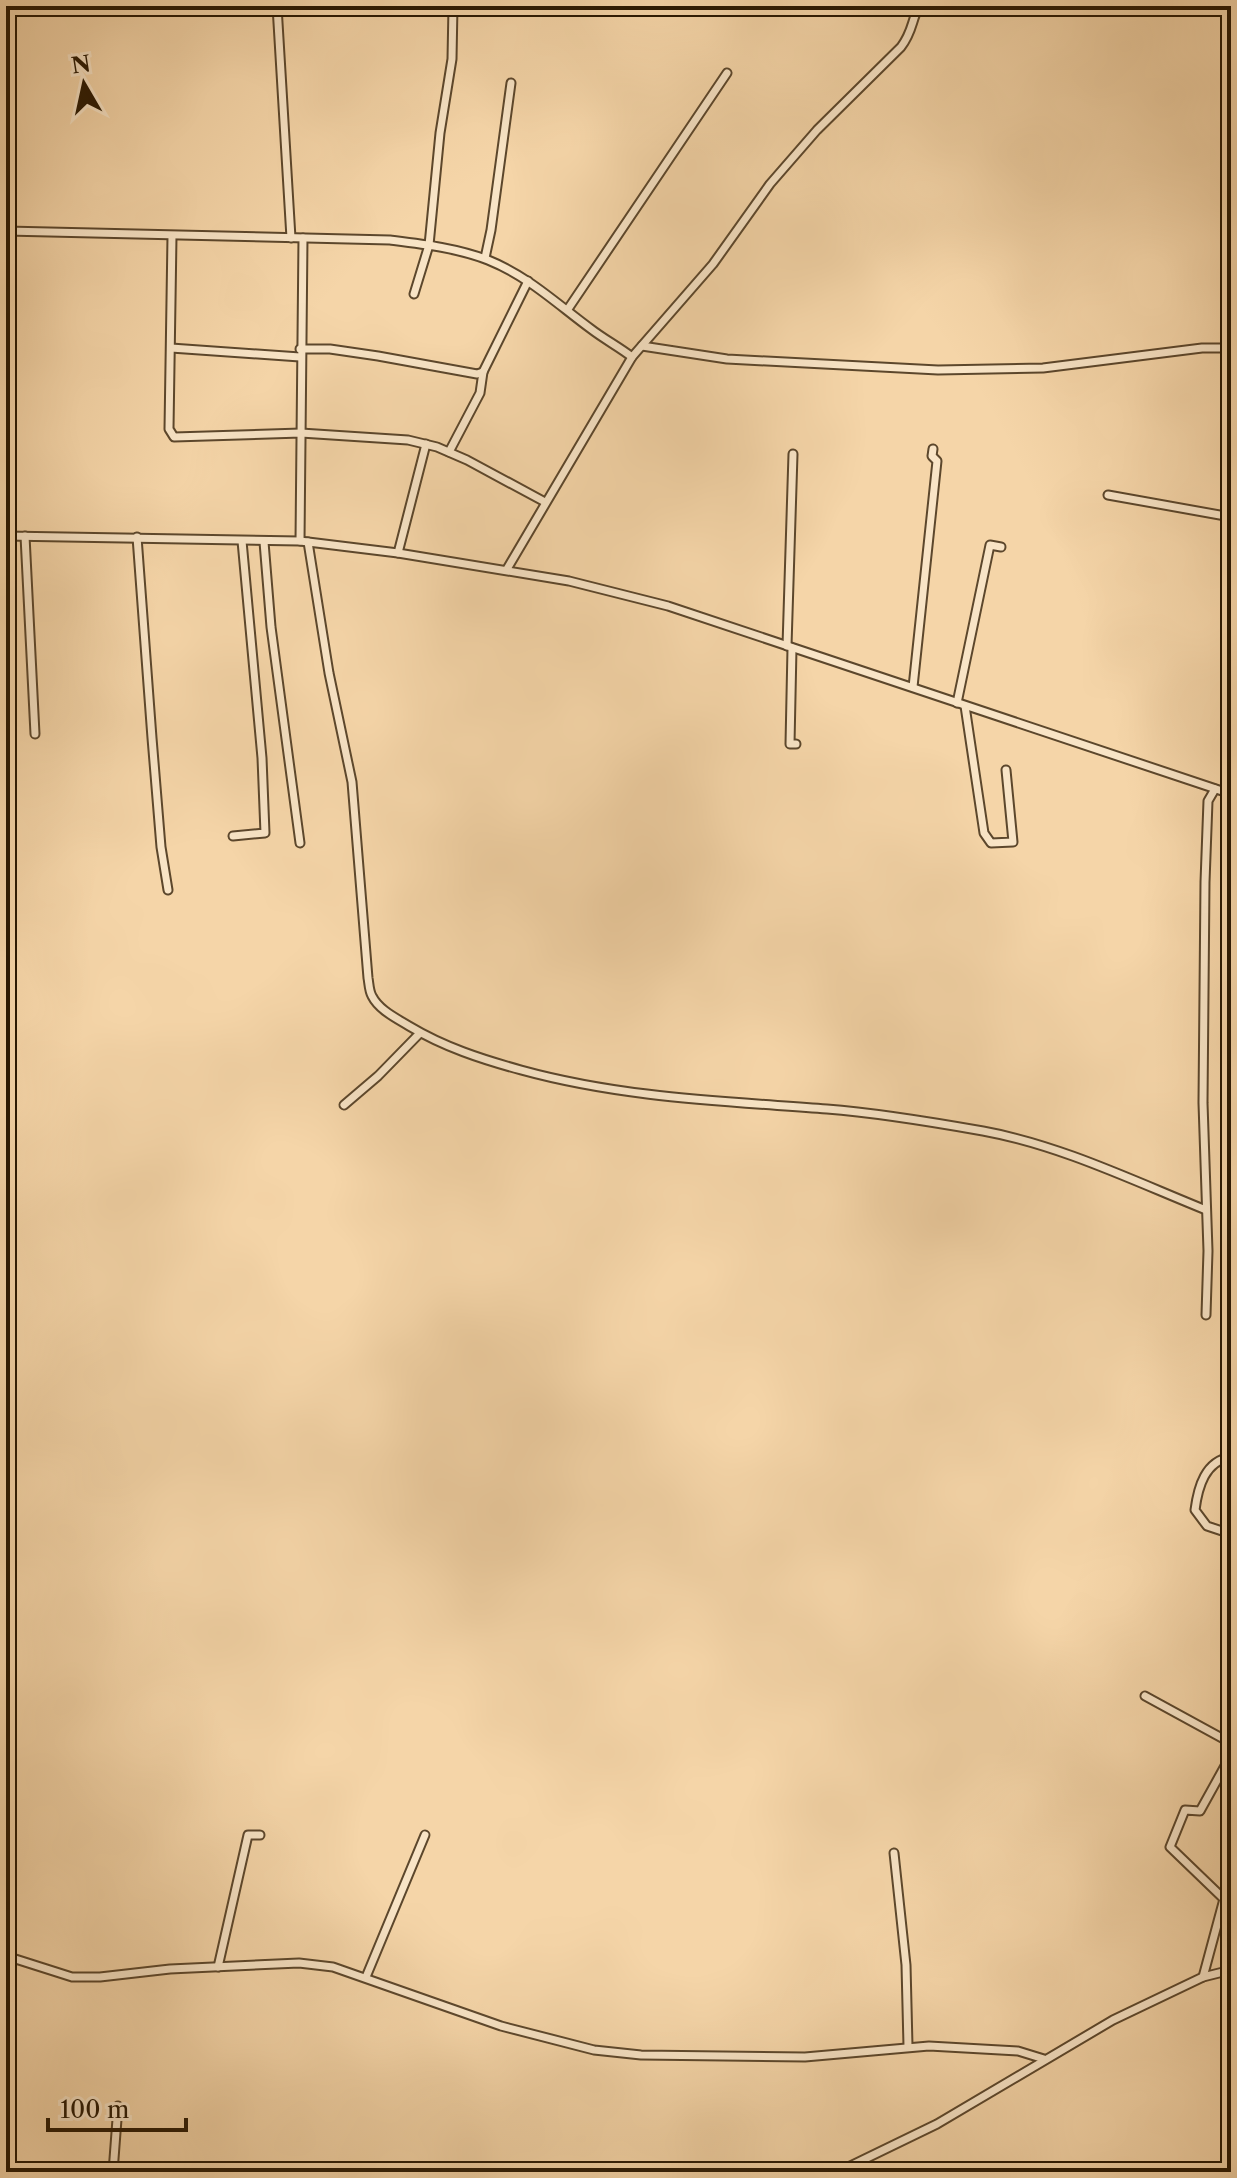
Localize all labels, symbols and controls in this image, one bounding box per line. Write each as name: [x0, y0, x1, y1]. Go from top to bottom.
north arrow: [44, 44, 124, 124]
text: N: [69, 50, 93, 80]
scale bar: [48, 2082, 186, 2132]
text: 100 m: [60, 2095, 129, 2124]

